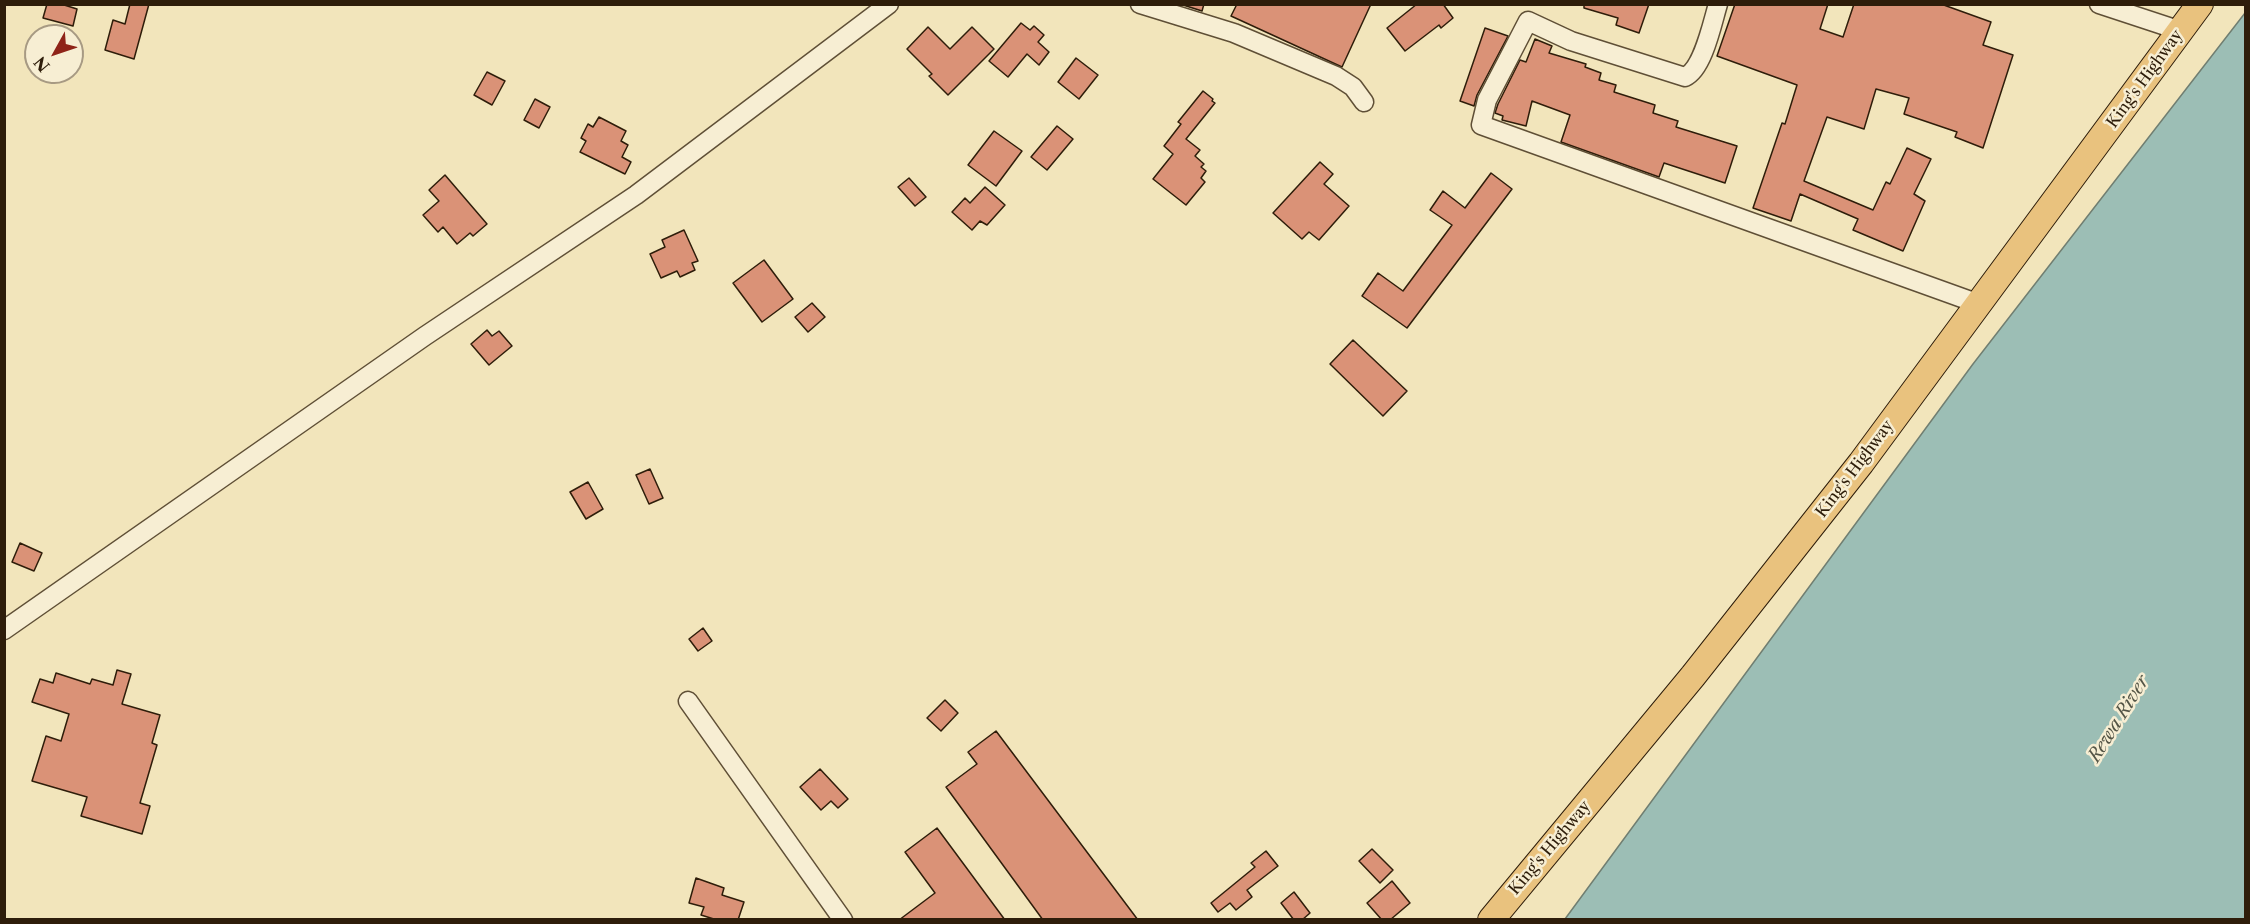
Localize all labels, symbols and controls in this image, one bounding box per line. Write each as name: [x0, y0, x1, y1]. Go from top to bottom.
north arrow: [24, 24, 84, 84]
street label: King's Highway: [2103, 26, 2187, 132]
text: N: [30, 53, 54, 76]
street label: King's Highway: [1812, 417, 1898, 521]
water label: Rewa River: [2084, 672, 2154, 766]
street label: King's Highway: [1505, 797, 1595, 899]

